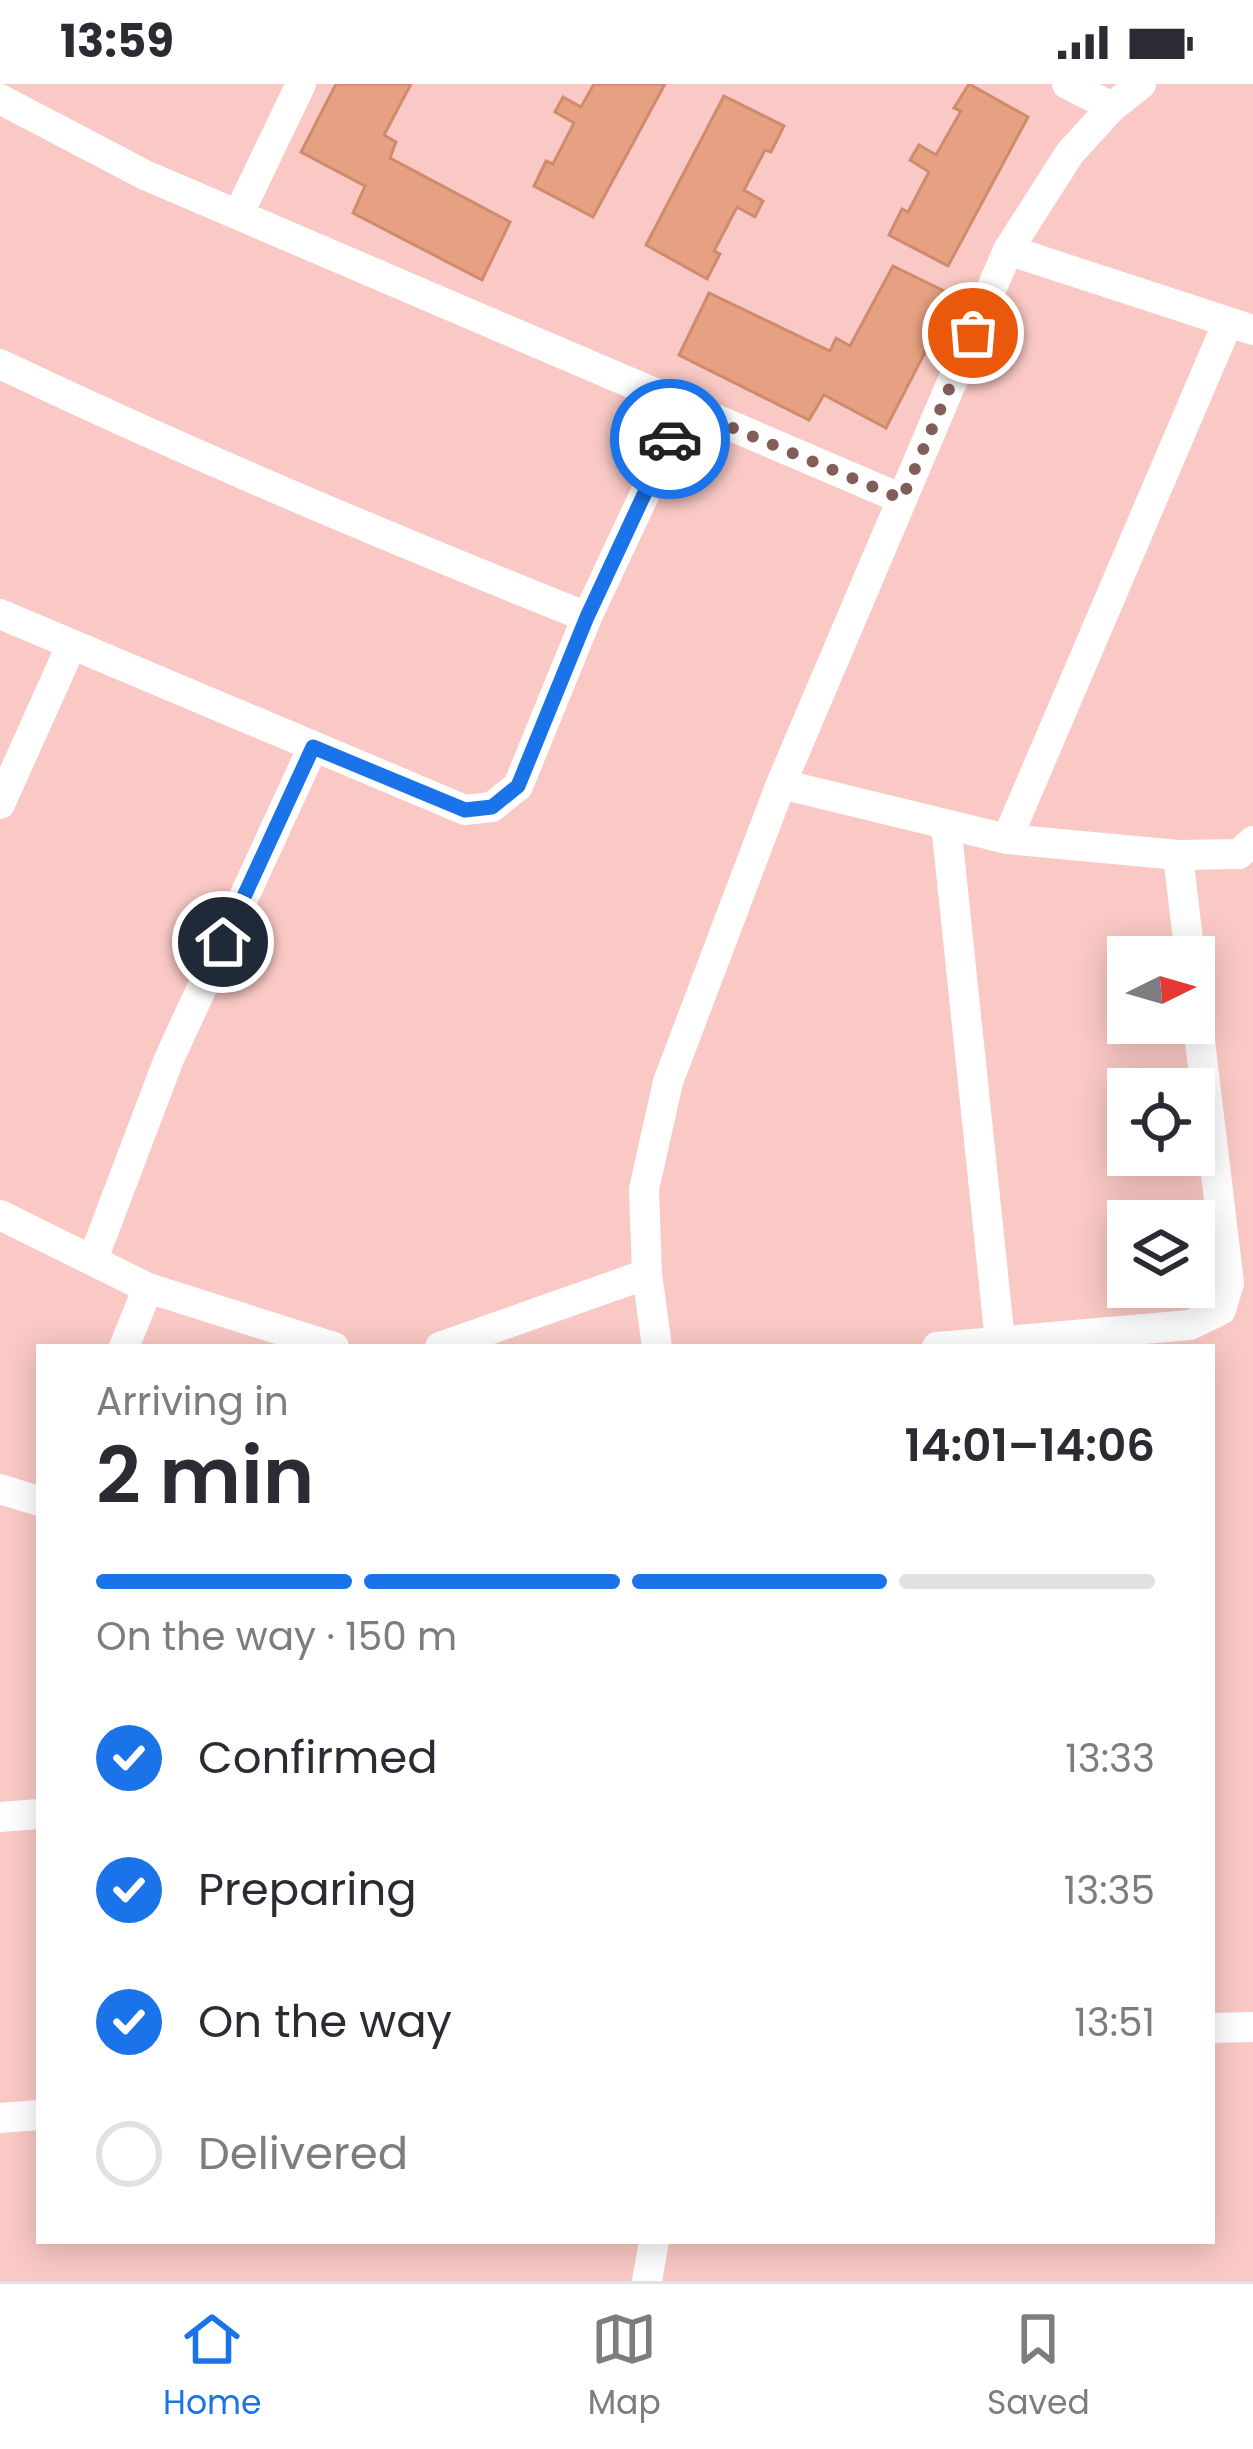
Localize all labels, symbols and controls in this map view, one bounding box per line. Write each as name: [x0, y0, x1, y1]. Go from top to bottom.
text: 13:59: [60, 10, 174, 73]
pin: [922, 282, 1024, 384]
icon: bag: [940, 300, 1006, 366]
courier: [610, 379, 730, 499]
icon: car: [637, 406, 703, 472]
pin: [172, 891, 274, 993]
icon: home: [190, 909, 256, 975]
north arrow: [1107, 936, 1215, 1044]
map controls: [1107, 936, 1215, 1308]
button: locate: [1107, 1068, 1215, 1176]
button: layers: [1107, 1200, 1215, 1308]
text: Arriving in: [96, 1374, 289, 1429]
text: 14:01–14:06: [904, 1414, 1155, 1477]
text: 2 min: [96, 1421, 314, 1530]
text: On the way · 150 m: [96, 1609, 457, 1664]
icon: check: [96, 1725, 162, 1791]
text: Confirmed: [198, 1726, 438, 1789]
text: 13:33: [1065, 1731, 1155, 1786]
icon: check: [96, 1857, 162, 1923]
text: Preparing: [198, 1858, 417, 1921]
text: 13:35: [1064, 1863, 1155, 1918]
icon: check: [96, 1989, 162, 2055]
text: On the way: [198, 1990, 452, 2053]
text: 13:51: [1074, 1995, 1155, 2050]
text: Delivered: [198, 2122, 408, 2185]
tab: Home: [163, 2306, 262, 2428]
tab: Map: [588, 2306, 661, 2428]
tab: Saved: [987, 2306, 1090, 2428]

